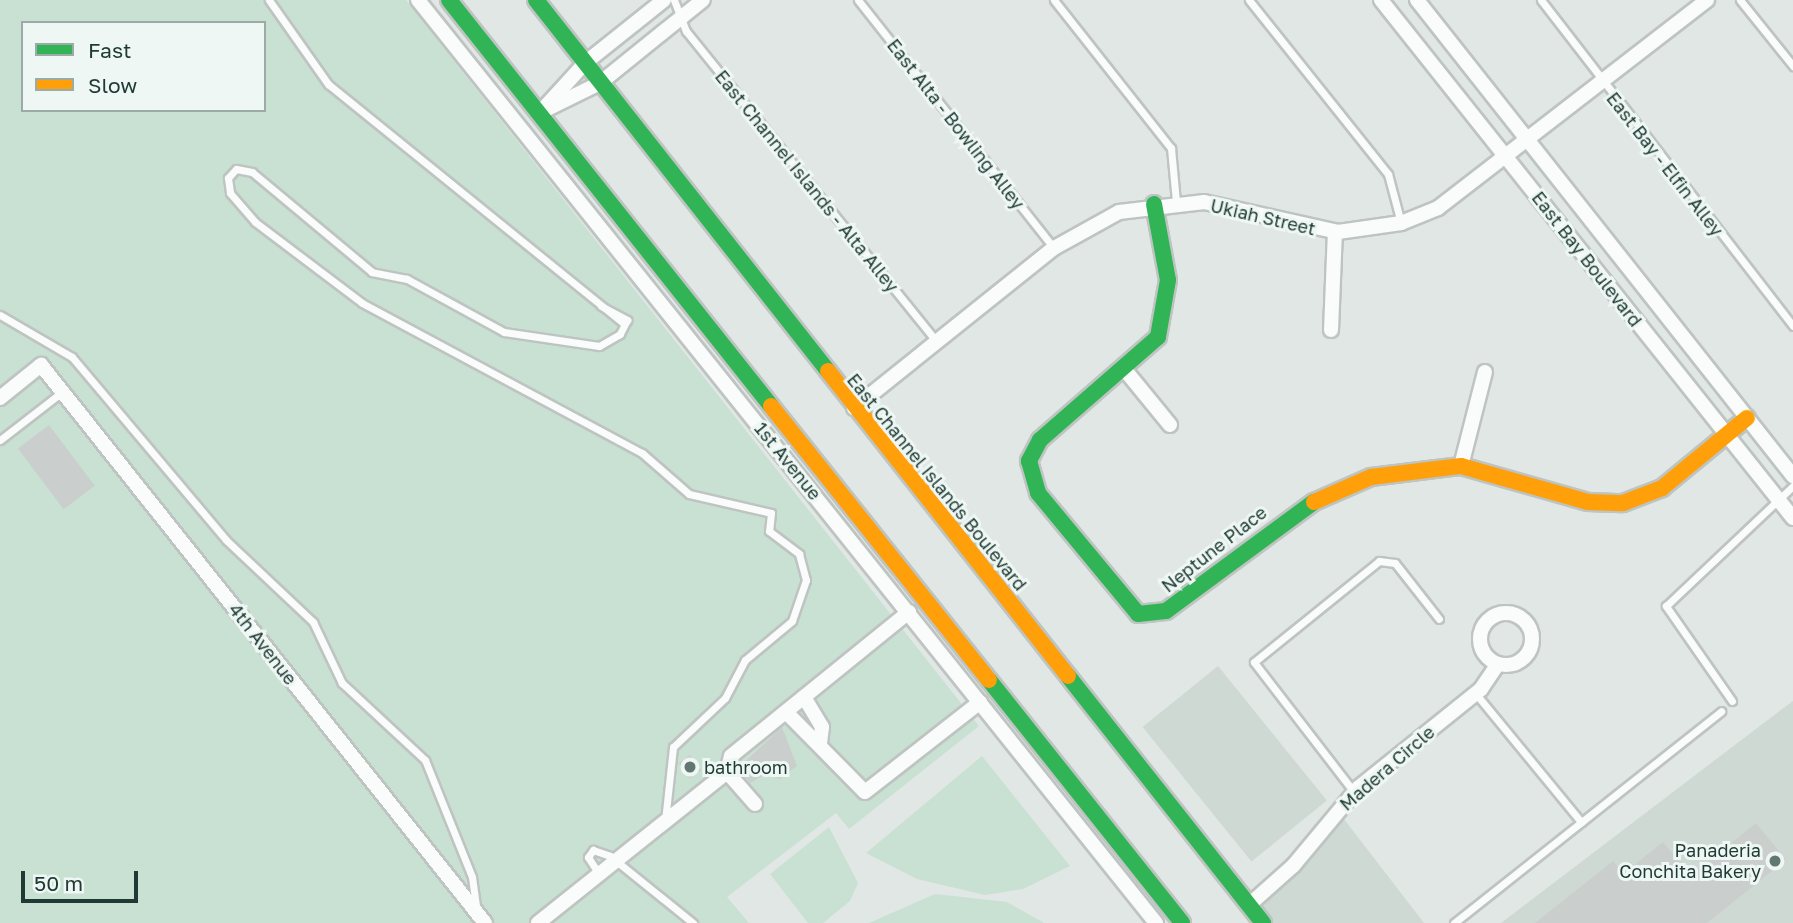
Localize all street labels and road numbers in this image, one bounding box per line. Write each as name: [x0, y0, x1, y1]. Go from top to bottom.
street label: East Alta - Bowling Alley: [883, 35, 1029, 213]
street label: East Channel Islands - Alta Alley: [711, 66, 903, 296]
street label: East Bay - Elfin Alley: [1602, 88, 1728, 240]
street label: East Bay Boulevard: [1527, 187, 1647, 331]
street label: Ukiah Street: [1208, 194, 1318, 240]
street label: East Channel Islands Boulevard: [843, 369, 1031, 595]
street label: 1st Avenue: [750, 418, 826, 504]
street label: Neptune Place: [1157, 501, 1271, 597]
street label: 4th Avenue: [225, 599, 301, 689]
street label: Madera Circle: [1335, 721, 1439, 815]

